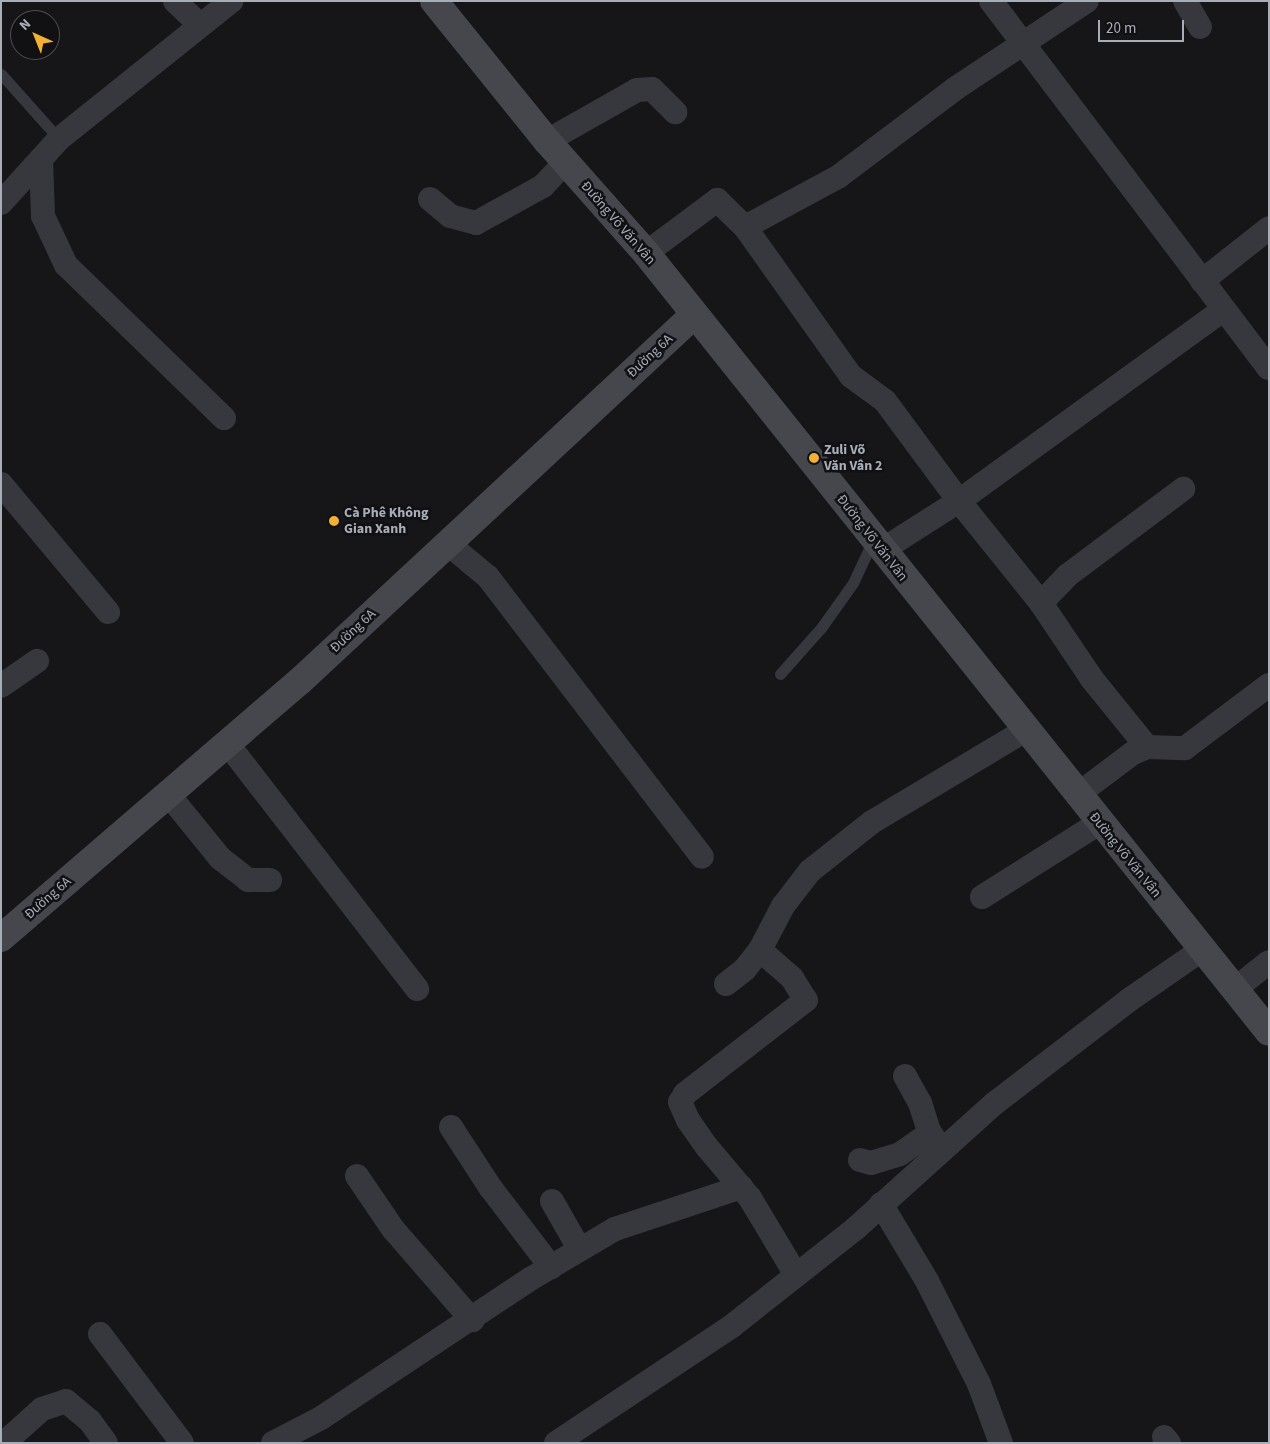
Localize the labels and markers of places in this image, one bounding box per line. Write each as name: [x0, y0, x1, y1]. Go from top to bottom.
place label: Zuli Võ Văn Vân 2: [824, 442, 882, 474]
marker: Zuli Võ Văn Vân 2: [808, 452, 820, 464]
place label: Cà Phê Không Gian Xanh: [344, 505, 429, 538]
marker: Cà Phê Không Gian Xanh: [328, 515, 340, 527]

